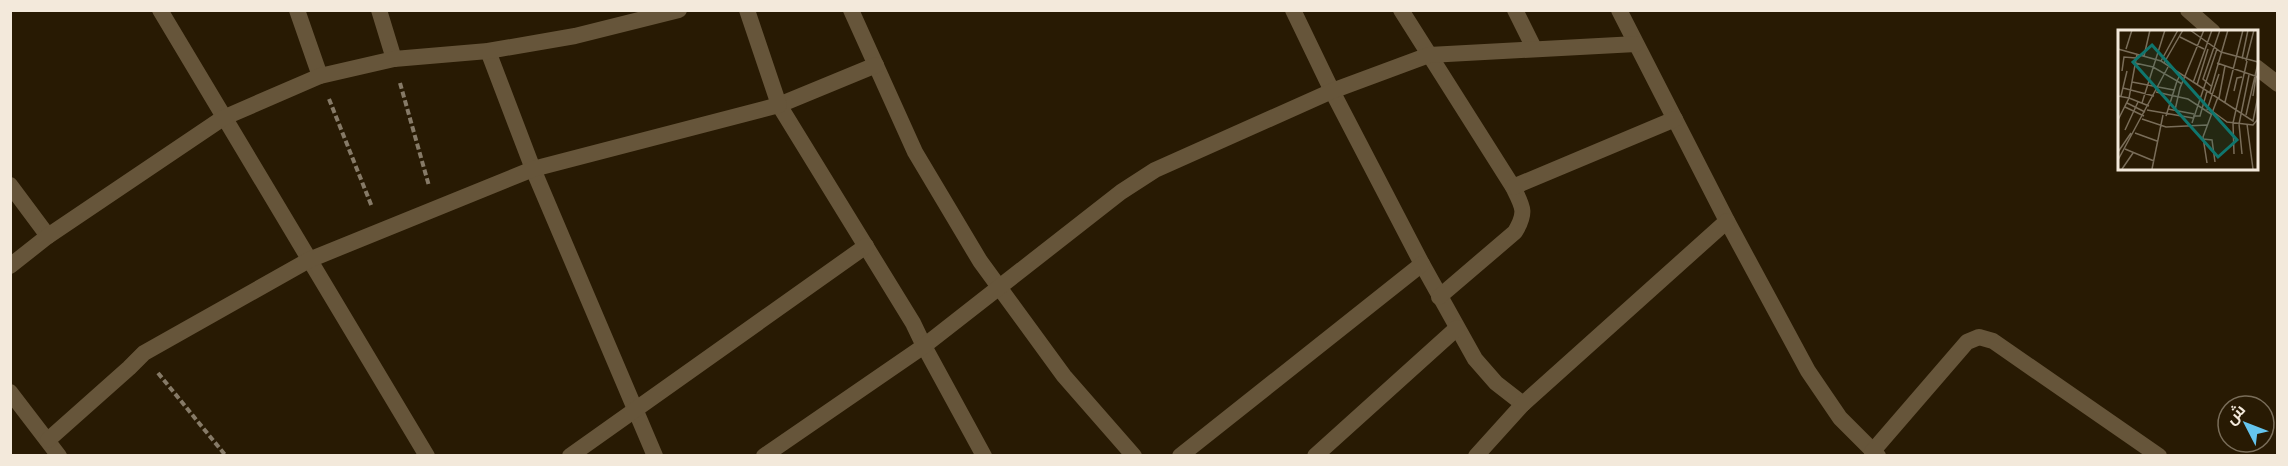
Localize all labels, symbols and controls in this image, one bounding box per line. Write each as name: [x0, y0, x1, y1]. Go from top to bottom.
inset map: [2118, 30, 2258, 170]
north arrow: [2216, 394, 2276, 454]
text: ش: [2221, 400, 2249, 428]

